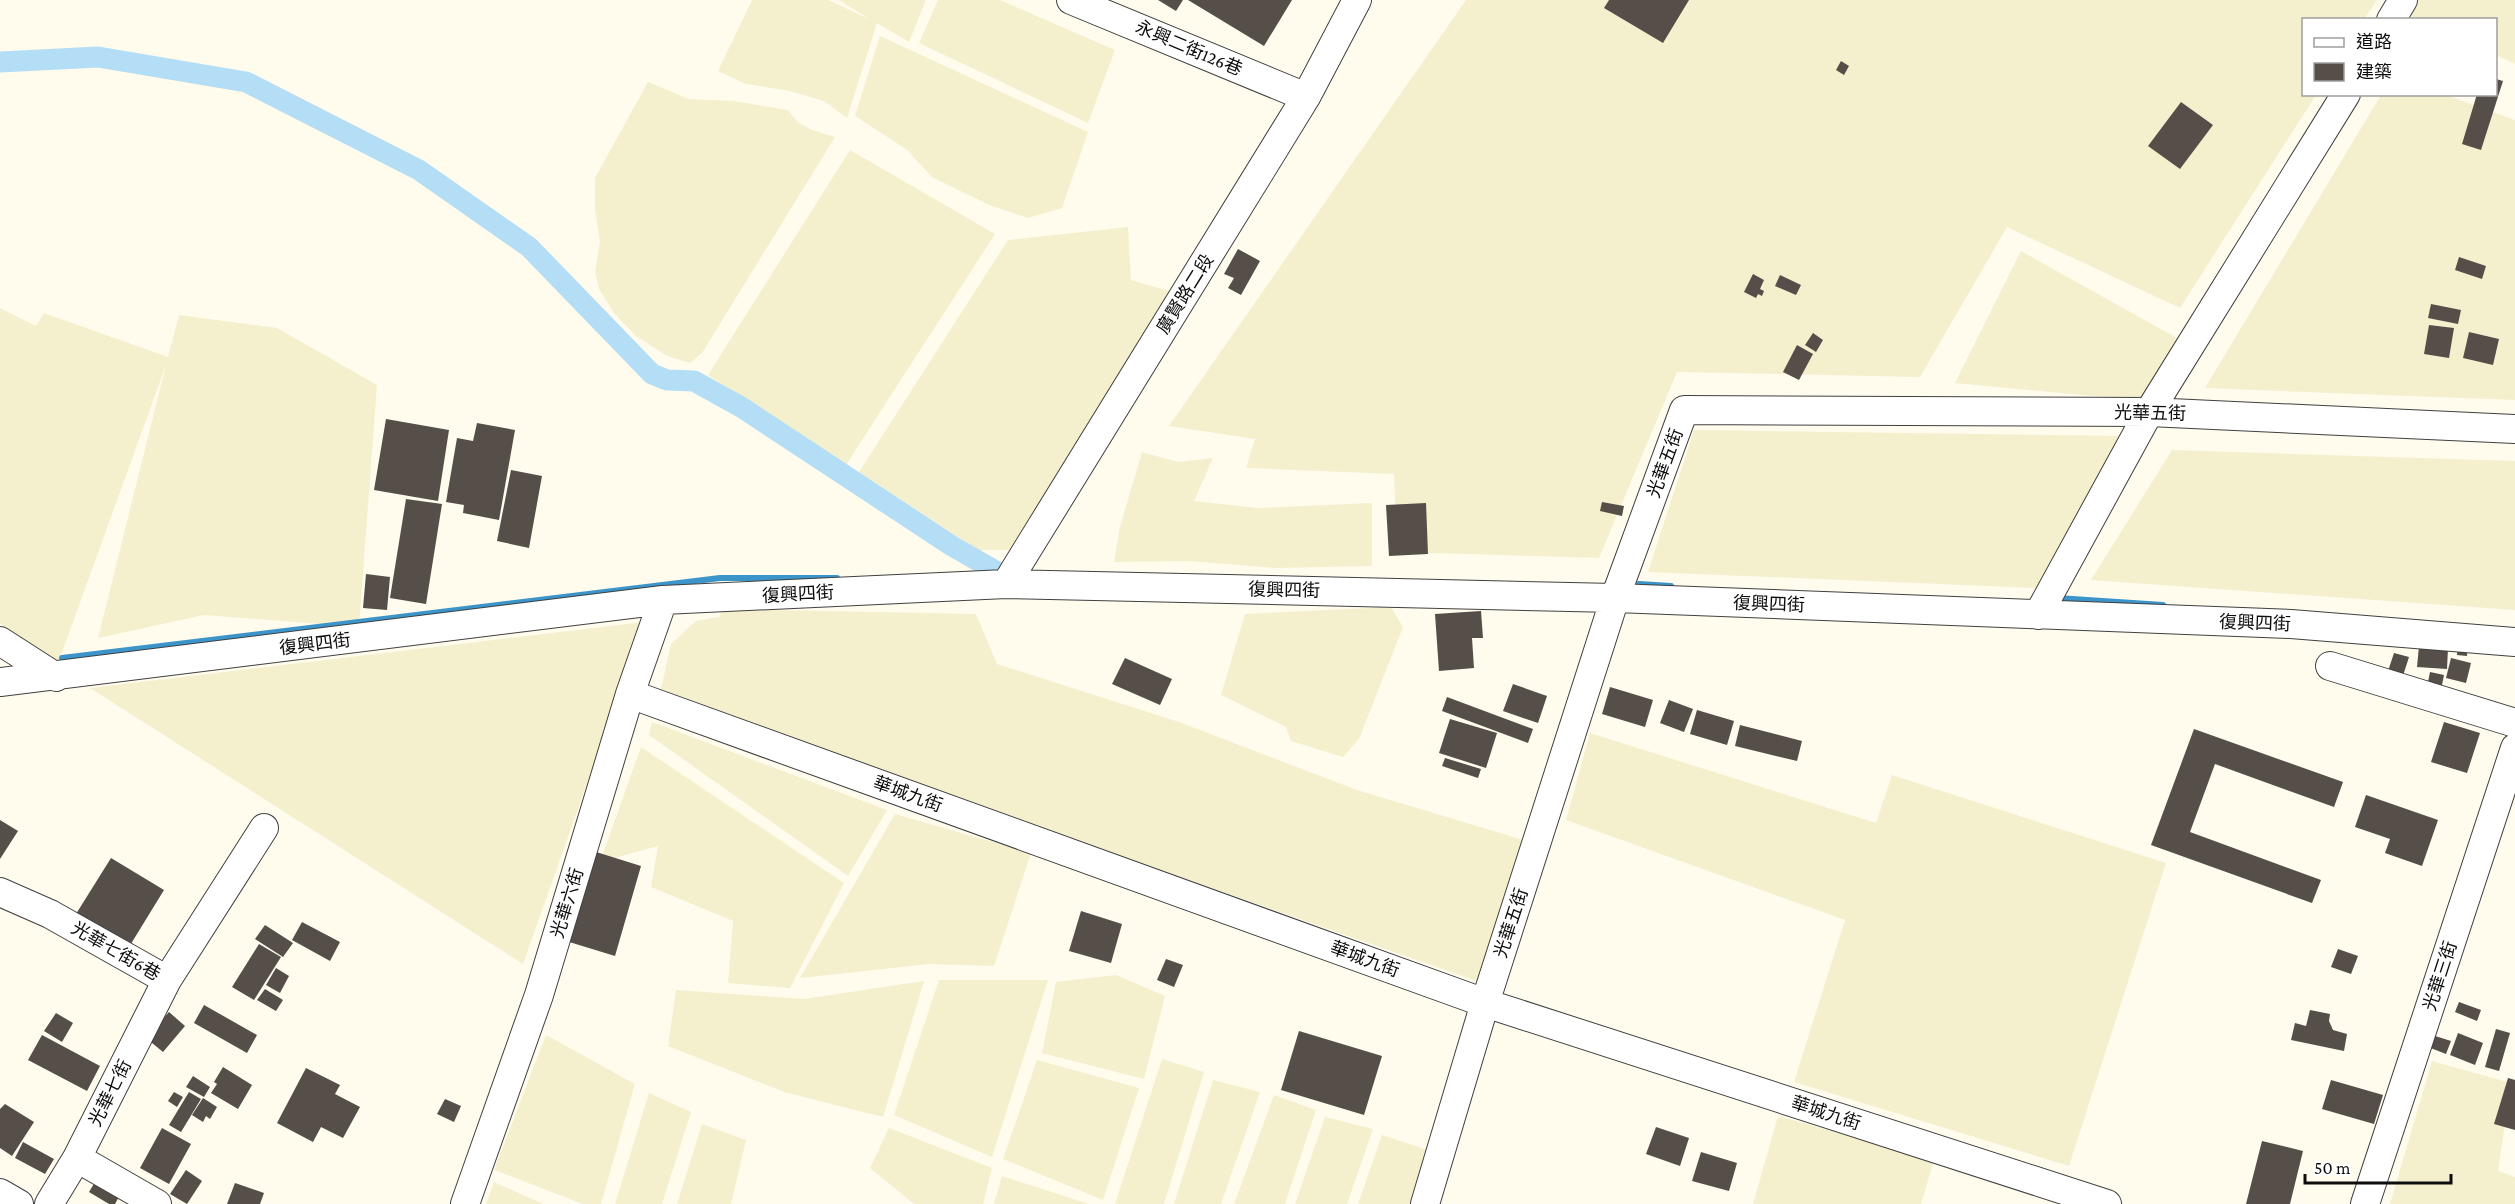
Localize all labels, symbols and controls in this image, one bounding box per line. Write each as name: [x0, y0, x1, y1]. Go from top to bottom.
street label: 永興二街126巷: [1133, 17, 1245, 79]
legend: [2302, 18, 2497, 96]
text: 道路: [2356, 32, 2392, 52]
text: 建築: [2356, 62, 2392, 82]
street label: 廣賢路二段: [1153, 251, 1217, 337]
street label: 光華五街: [2114, 402, 2186, 424]
street label: 光華五街: [1643, 426, 1687, 500]
street label: 復興四街: [1248, 579, 1320, 601]
street label: 復興四街: [762, 582, 834, 606]
street label: 復興四街: [1733, 593, 1805, 615]
street label: 復興四街: [2219, 612, 2291, 634]
street label: 復興四街: [278, 630, 352, 658]
street label: 華城九街: [871, 772, 945, 816]
street label: 光華六街: [547, 866, 587, 940]
street label: 光華五街: [1490, 886, 1532, 960]
street label: 光華七街6巷: [68, 918, 164, 984]
street label: 華城九街: [1328, 937, 1402, 981]
street label: 光華三街: [2419, 939, 2461, 1013]
street label: 光華七街: [85, 1056, 135, 1130]
street label: 華城九街: [1789, 1092, 1863, 1134]
scale bar: [2305, 1147, 2450, 1185]
text: 50 m: [2314, 1158, 2351, 1178]

